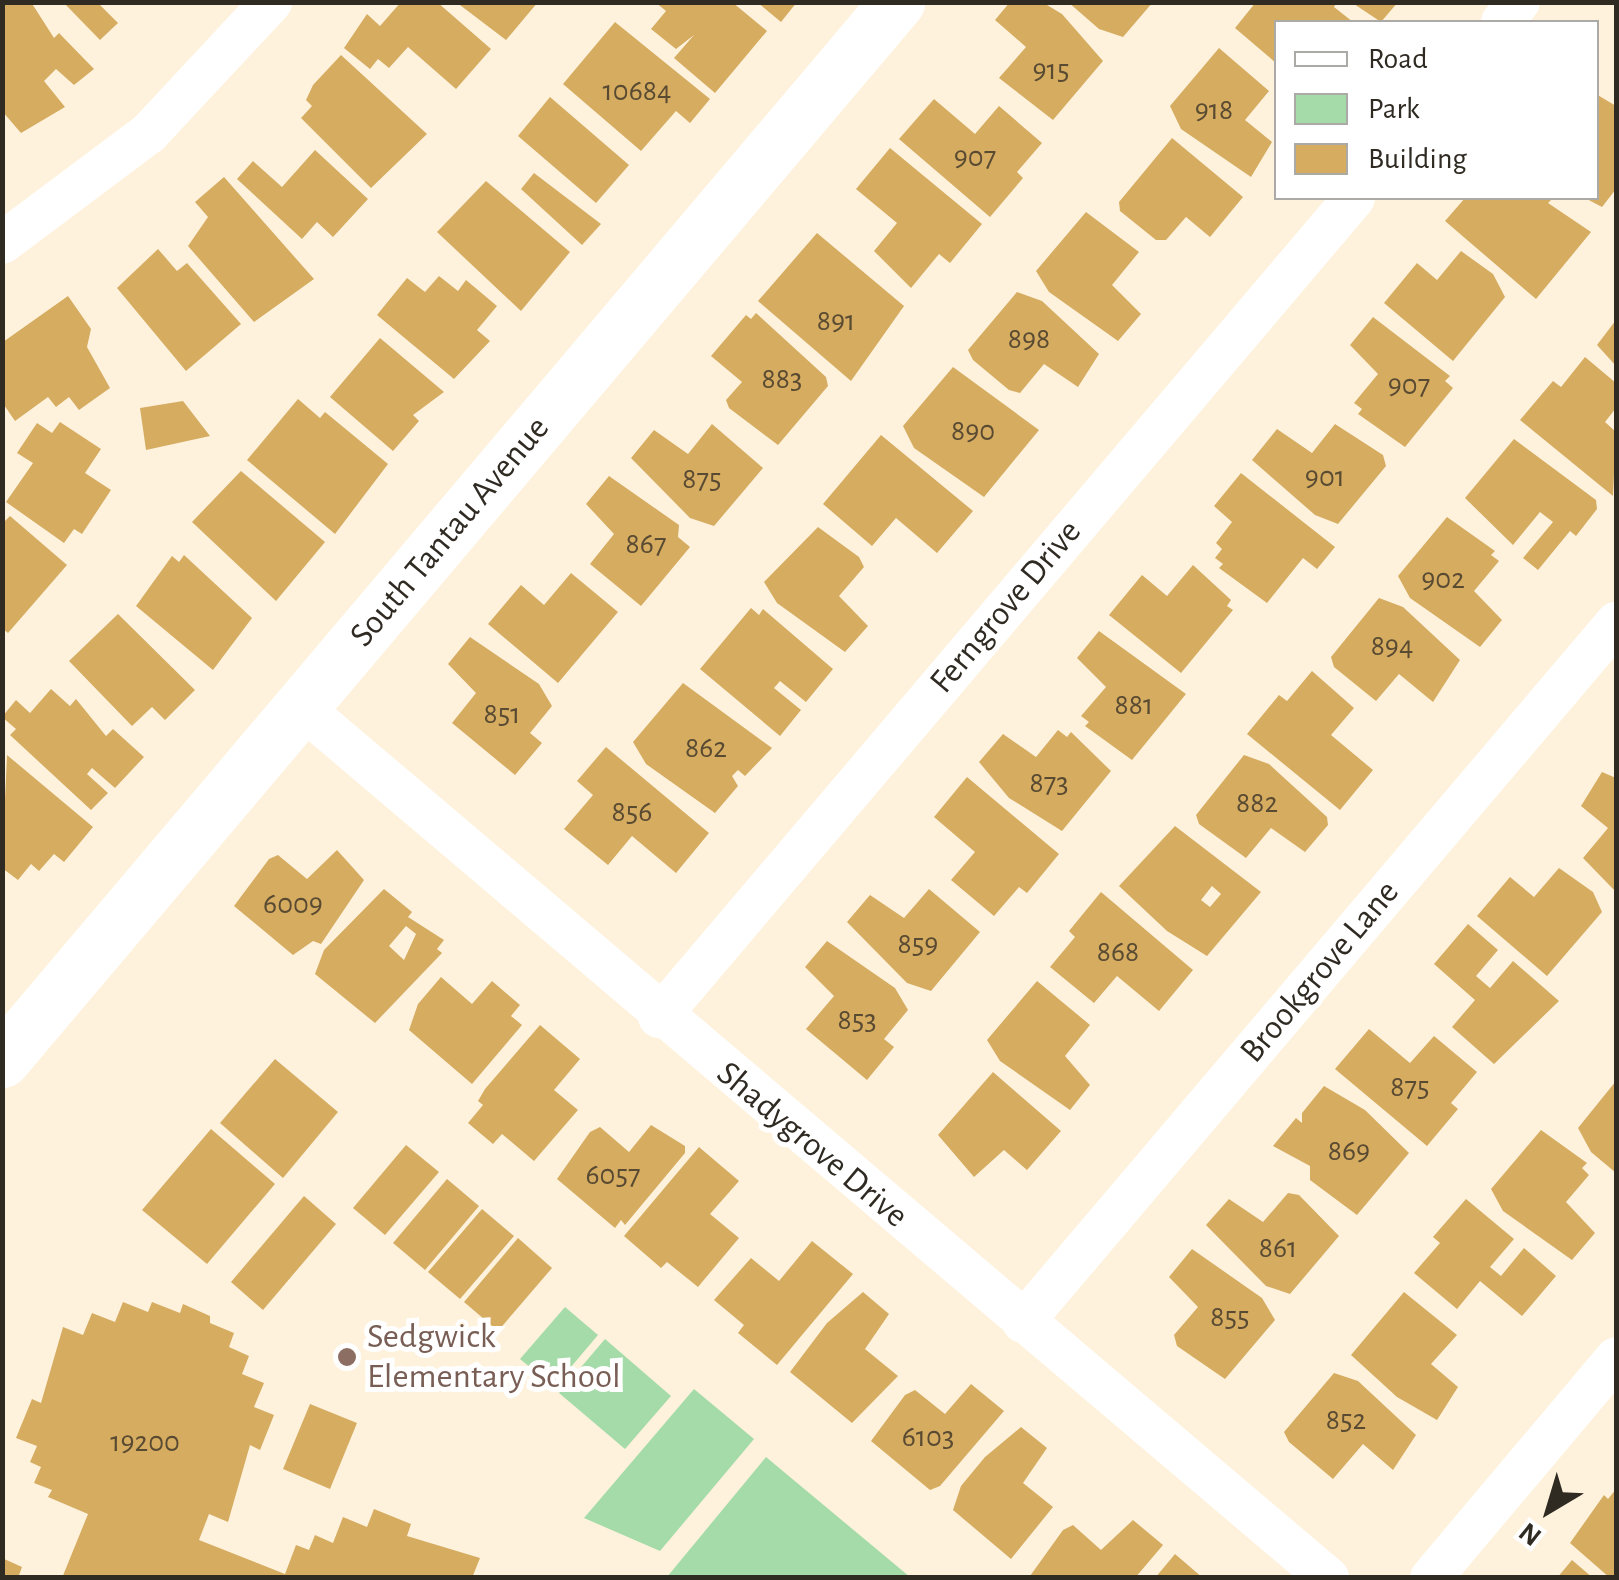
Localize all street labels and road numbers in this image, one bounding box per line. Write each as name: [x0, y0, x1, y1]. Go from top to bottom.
street label: South Tantau Avenue: [341, 408, 559, 656]
street label: Ferngrove Drive: [921, 512, 1091, 702]
street label: Brookgrove Lane: [1232, 872, 1408, 1072]
street label: Shadygrove Drive: [708, 1053, 916, 1237]

